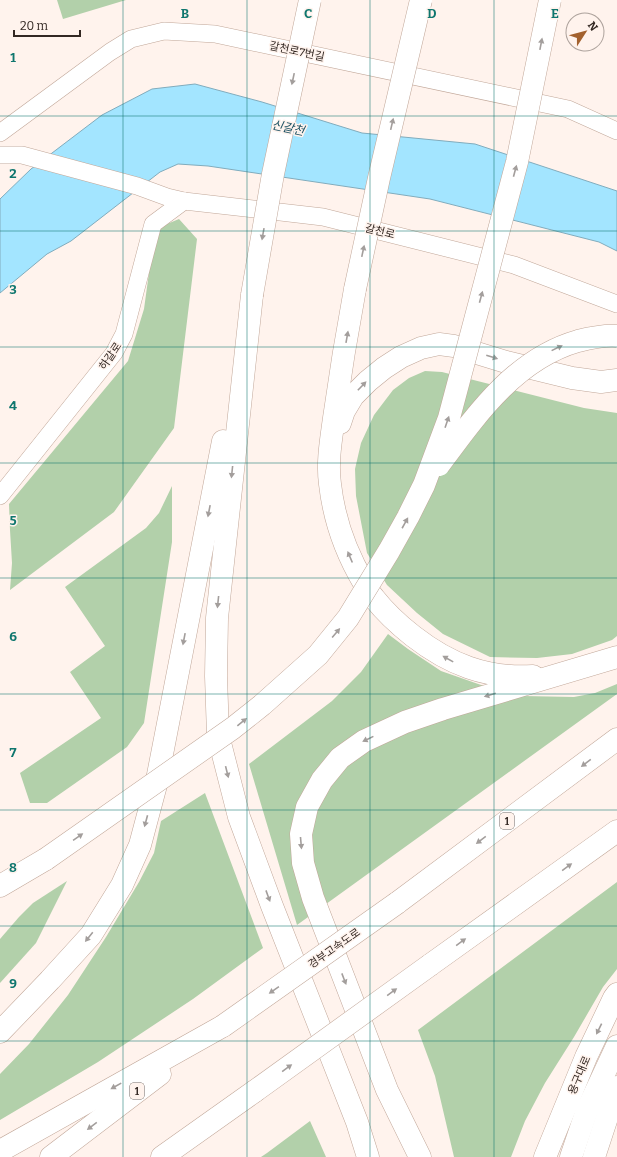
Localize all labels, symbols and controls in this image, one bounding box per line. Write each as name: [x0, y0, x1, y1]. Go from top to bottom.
text: B: [181, 6, 189, 21]
text: C: [304, 6, 312, 21]
text: D: [427, 6, 437, 21]
text: E: [551, 6, 559, 21]
scale bar: [14, 12, 80, 38]
north arrow: [565, 12, 605, 52]
text: 20 m: [20, 19, 49, 33]
text: N: [585, 19, 601, 34]
one-way arrow: [538, 37, 544, 50]
street label: 갈천로7번길: [268, 39, 326, 64]
text: 1: [10, 50, 16, 65]
one-way arrow: [290, 73, 296, 85]
water label: 신갈천: [270, 118, 308, 139]
one-way arrow: [389, 118, 395, 131]
one-way arrow: [512, 165, 518, 177]
text: 2: [9, 166, 17, 181]
street label: 갈천로: [364, 222, 396, 241]
one-way arrow: [260, 228, 266, 240]
one-way arrow: [361, 245, 367, 257]
text: 3: [9, 282, 17, 297]
one-way arrow: [478, 290, 484, 302]
one-way arrow: [344, 331, 350, 343]
street label: 하갈로: [97, 340, 124, 373]
one-way arrow: [552, 345, 563, 352]
one-way arrow: [486, 354, 498, 360]
one-way arrow: [357, 381, 367, 391]
text: 4: [9, 398, 17, 413]
one-way arrow: [445, 416, 451, 428]
one-way arrow: [229, 466, 236, 478]
one-way arrow: [206, 505, 212, 517]
text: 5: [9, 513, 17, 528]
one-way arrow: [402, 517, 408, 529]
one-way arrow: [347, 551, 353, 563]
one-way arrow: [215, 596, 222, 608]
one-way arrow: [331, 627, 340, 638]
text: 6: [9, 629, 17, 644]
one-way arrow: [181, 633, 187, 645]
one-way arrow: [442, 656, 454, 663]
one-way arrow: [484, 692, 496, 698]
one-way arrow: [236, 717, 247, 726]
one-way arrow: [363, 736, 374, 742]
text: 7: [10, 745, 17, 760]
one-way arrow: [580, 758, 591, 767]
one-way arrow: [224, 767, 230, 779]
road number: 1: [500, 813, 514, 829]
one-way arrow: [143, 815, 149, 827]
one-way arrow: [73, 833, 83, 841]
one-way arrow: [476, 836, 487, 844]
one-way arrow: [298, 837, 305, 849]
text: 8: [9, 860, 17, 875]
one-way arrow: [562, 863, 572, 871]
one-way arrow: [265, 890, 271, 902]
street label: 경부고속도로: [306, 926, 363, 971]
one-way arrow: [85, 931, 94, 942]
one-way arrow: [456, 938, 467, 946]
one-way arrow: [341, 974, 347, 986]
text: 9: [9, 976, 17, 991]
one-way arrow: [269, 986, 279, 994]
one-way arrow: [387, 988, 397, 996]
one-way arrow: [596, 1023, 602, 1035]
street label: 용구대로: [566, 1054, 593, 1096]
one-way arrow: [281, 1064, 292, 1072]
one-way arrow: [110, 1082, 122, 1089]
road number: 1: [130, 1083, 144, 1099]
one-way arrow: [87, 1122, 97, 1130]

